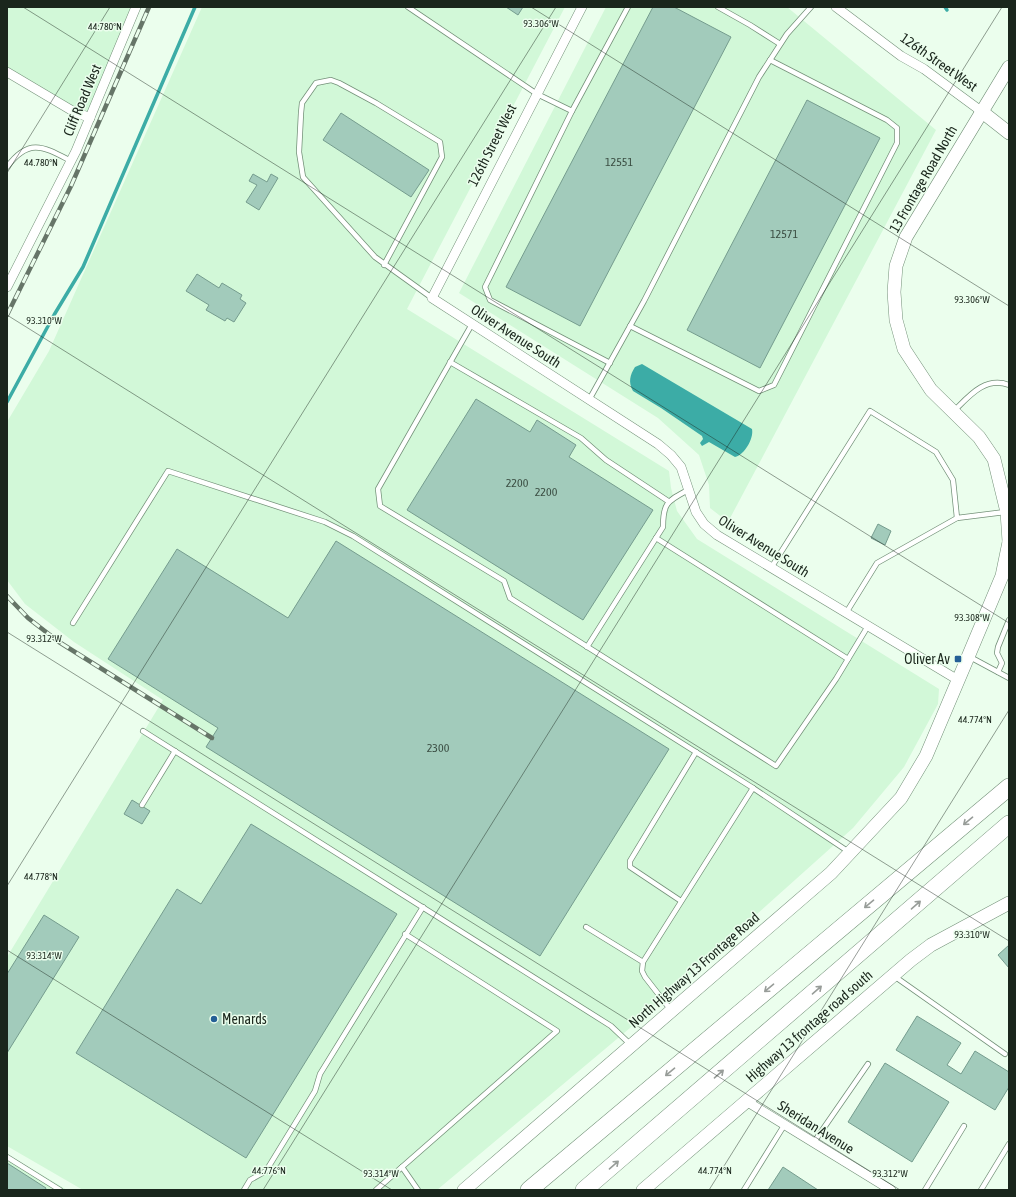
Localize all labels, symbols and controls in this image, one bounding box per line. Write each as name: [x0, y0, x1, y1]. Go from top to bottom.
text: 93.306°W: [523, 18, 559, 29]
text: 44.780°N: [88, 21, 122, 32]
street label: 126th Street West: [897, 30, 981, 94]
street label: Cliff Road West: [60, 62, 104, 138]
street label: 126th Street West: [464, 101, 520, 189]
street label: 13 Frontage Road North: [886, 123, 960, 235]
house number: 12551: [605, 155, 633, 169]
text: 44.780°N: [24, 157, 58, 168]
house number: 12571: [770, 227, 798, 241]
text: 93.306°W: [954, 294, 990, 305]
street label: Oliver Avenue South: [468, 301, 564, 371]
text: 93.310°W: [26, 315, 62, 326]
house number: 2200: [506, 476, 529, 490]
house number: 2200: [535, 485, 558, 499]
street label: Oliver Avenue South: [716, 512, 812, 580]
text: 93.308°W: [954, 612, 990, 623]
text: 93.312°W: [26, 633, 62, 644]
place label: Oliver Av: [904, 651, 950, 667]
marker: Oliver Av: [953, 654, 963, 664]
text: 44.774°N: [958, 714, 992, 725]
house number: 2300: [427, 741, 450, 755]
one-way arrow: [963, 816, 974, 825]
text: 44.778°N: [24, 871, 58, 882]
one-way arrow: [864, 900, 874, 909]
one-way arrow: [910, 900, 921, 909]
street label: North Highway 13 Frontage Road: [626, 909, 762, 1031]
text: 93.310°W: [954, 929, 990, 940]
text: 93.314°W: [26, 950, 62, 961]
street label: Highway 13 frontage road south: [742, 967, 876, 1085]
one-way arrow: [764, 984, 775, 993]
one-way arrow: [812, 985, 822, 994]
place label: Menards: [222, 1011, 267, 1027]
marker: Menards: [209, 1014, 219, 1024]
one-way arrow: [664, 1067, 675, 1076]
one-way arrow: [713, 1070, 724, 1079]
street label: Sheridan Avenue: [775, 1097, 857, 1157]
one-way arrow: [609, 1160, 619, 1169]
text: 44.776°N: [252, 1165, 286, 1176]
text: 44.774°N: [698, 1165, 732, 1176]
text: 93.314°W: [363, 1168, 399, 1179]
text: 93.312°W: [872, 1168, 908, 1179]

